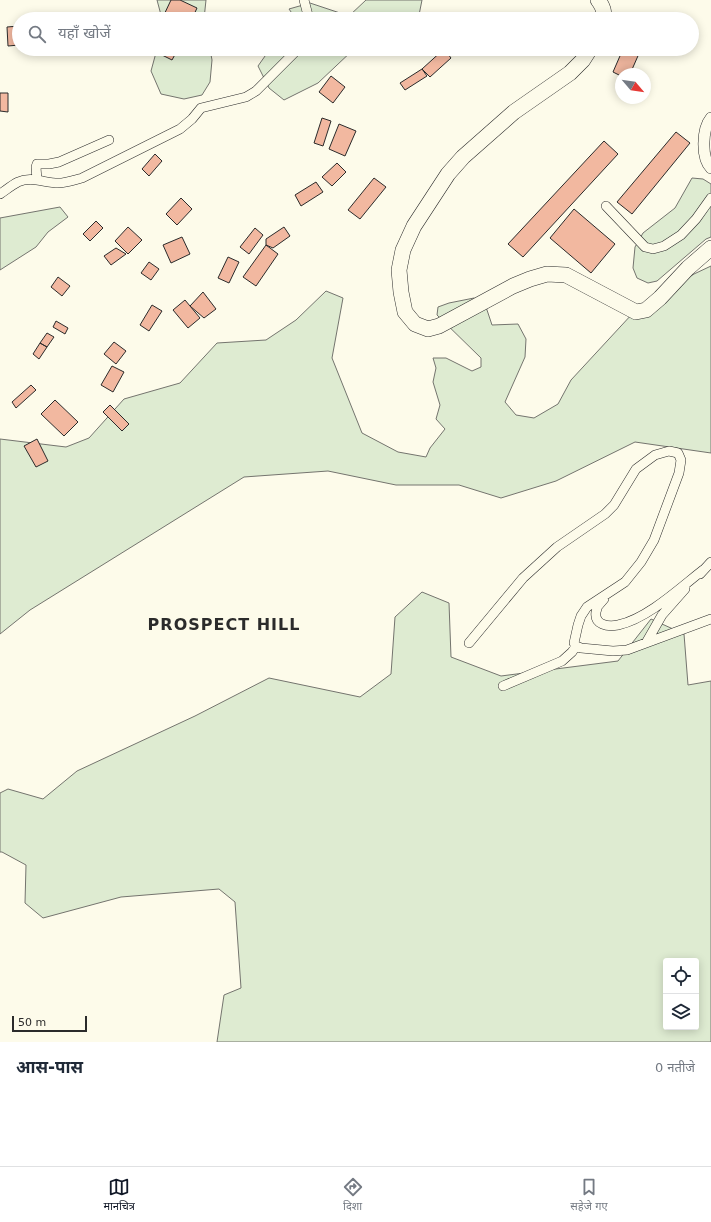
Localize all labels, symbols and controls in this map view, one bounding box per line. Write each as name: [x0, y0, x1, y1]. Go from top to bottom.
search box: [12, 12, 699, 56]
icon: search: [26, 23, 48, 45]
text: यहाँ खोजें: [58, 24, 111, 42]
north arrow: [615, 68, 651, 104]
district label: PROSPECT HILL: [148, 615, 300, 634]
map controls: [663, 958, 699, 1030]
button: locate: [663, 958, 699, 994]
button: layers: [663, 994, 699, 1030]
scale bar: [12, 1014, 87, 1033]
text: 50 m: [18, 1016, 46, 1029]
text: आस-पास: [16, 1057, 83, 1077]
text: 0 नतीजे: [655, 1060, 695, 1075]
tab: मानचित्र: [103, 1176, 135, 1214]
tab: दिशा: [342, 1176, 364, 1214]
tab: सहेजे गए: [570, 1176, 608, 1214]

